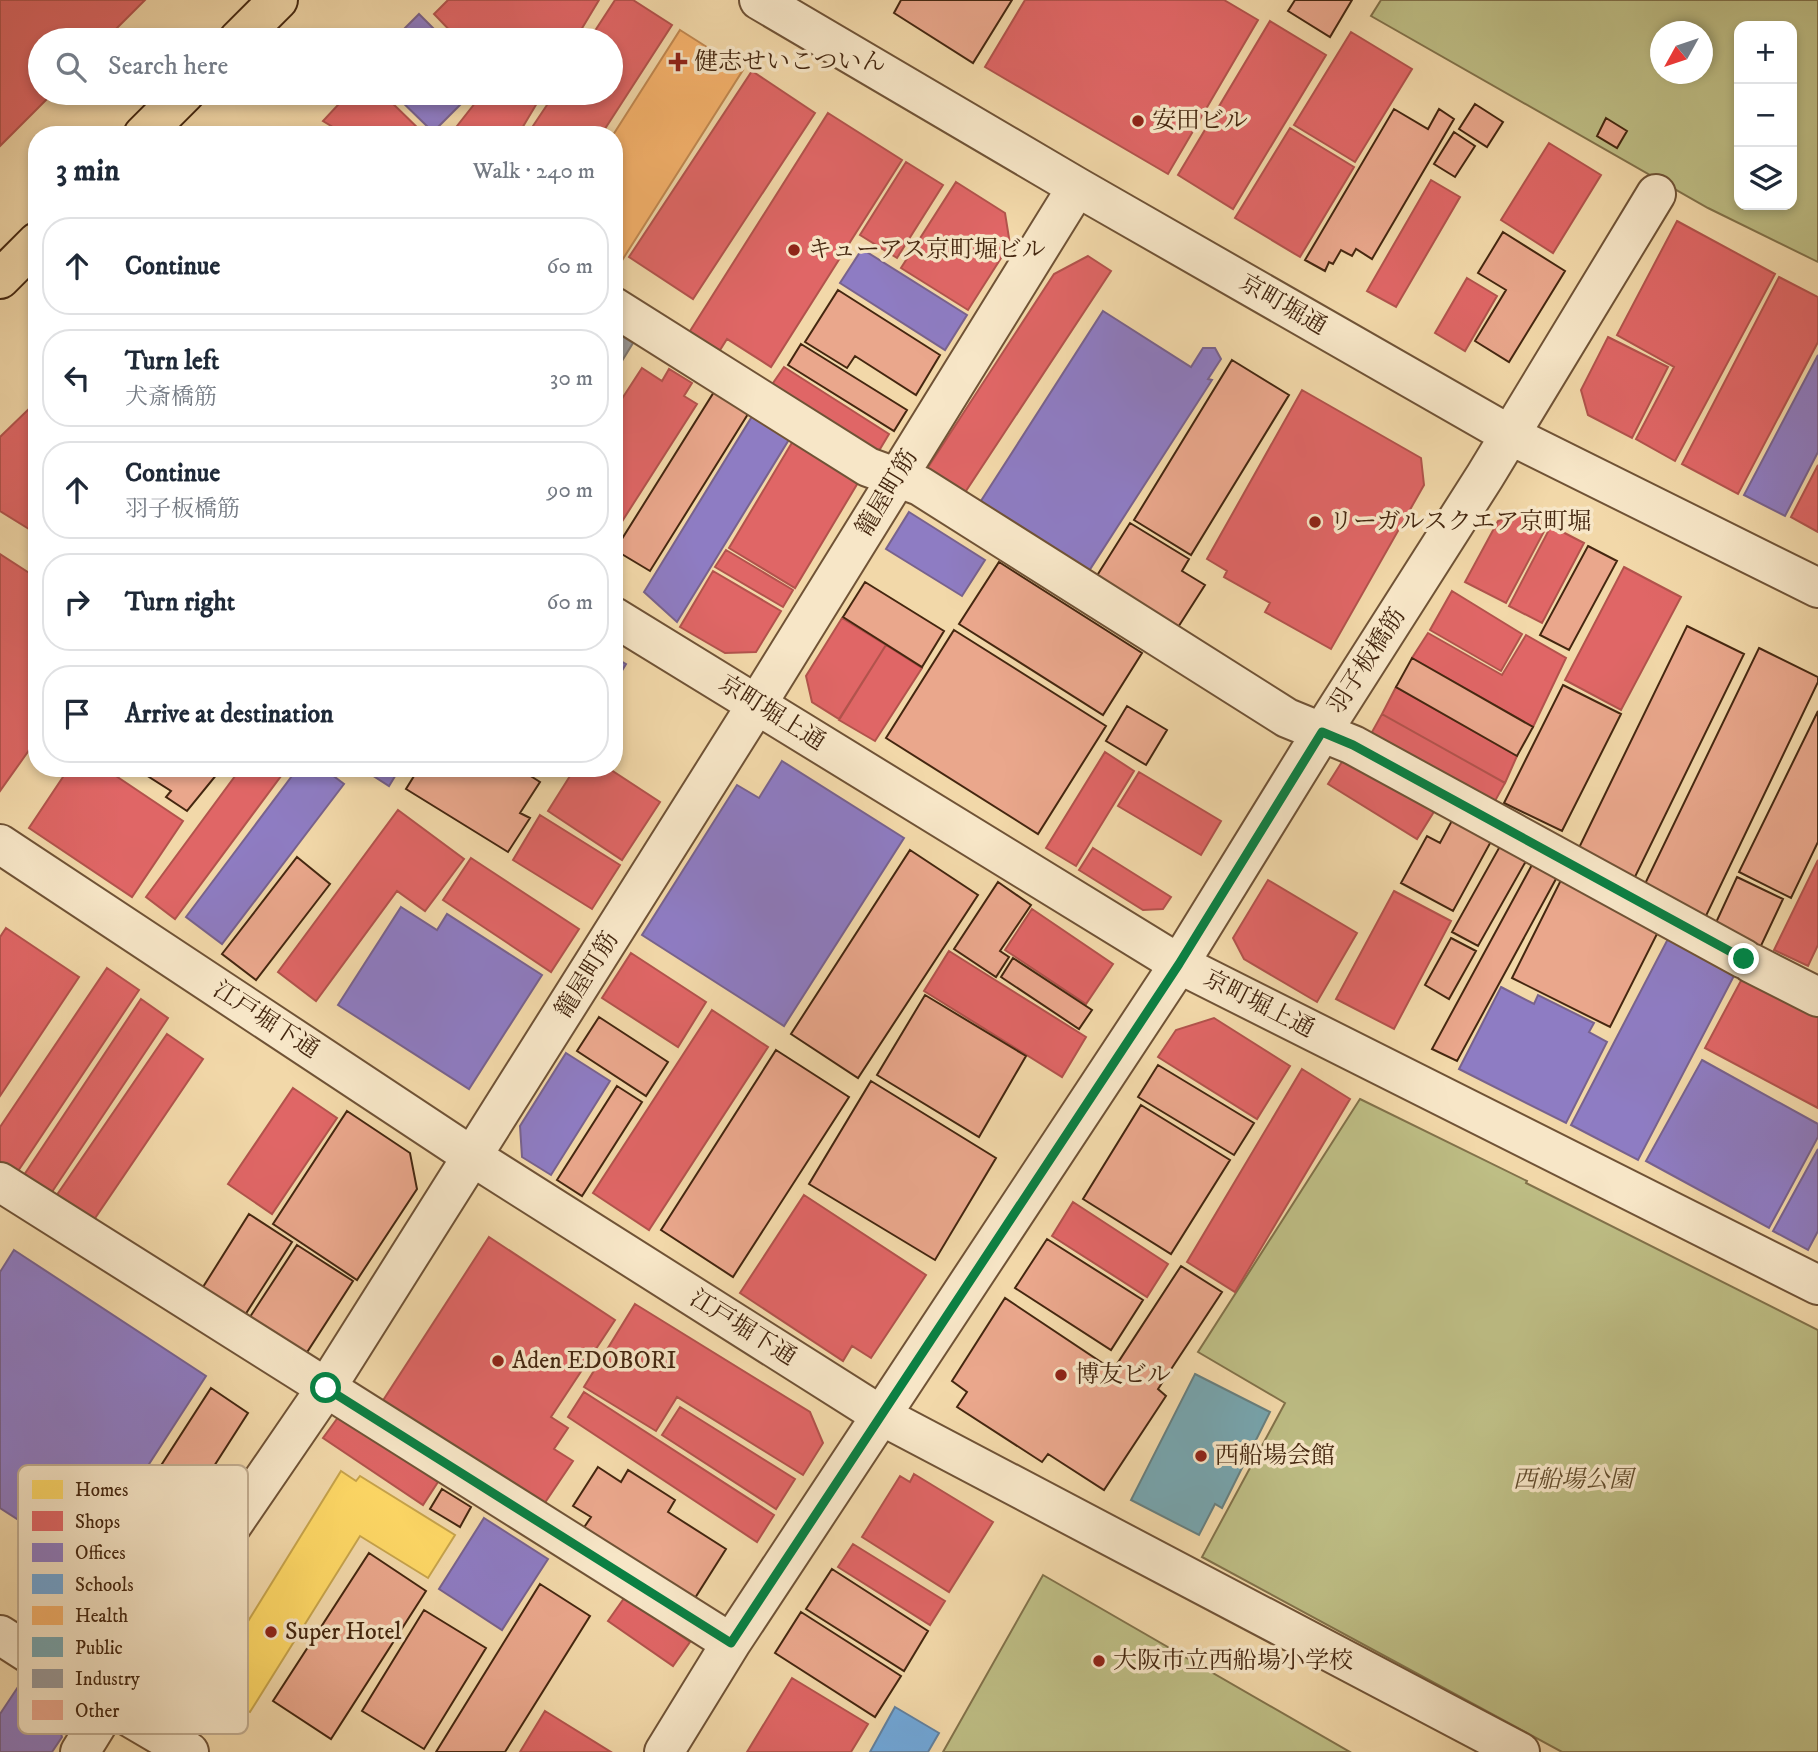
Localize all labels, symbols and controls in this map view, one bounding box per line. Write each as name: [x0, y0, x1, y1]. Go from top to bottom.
north arrow: [1650, 21, 1713, 84]
map controls: [1734, 21, 1797, 210]
button: +: [1734, 21, 1797, 84]
search box: [28, 28, 623, 105]
place label: 健志せいこついん: [694, 47, 886, 77]
icon: search: [52, 48, 90, 86]
text: Search here: [108, 50, 228, 83]
marker: 健志せいこついん: [668, 52, 688, 72]
button: −: [1734, 84, 1797, 147]
place label: 安田ビル: [1152, 106, 1248, 136]
marker: 安田ビル: [1130, 113, 1146, 129]
button: layers: [1734, 147, 1797, 210]
text: 3 min: [56, 153, 120, 190]
text: Walk · 240 m: [473, 157, 595, 186]
place label: キューアス京町堀ビル: [808, 235, 1046, 265]
marker: キューアス京町堀ビル: [786, 242, 802, 258]
icon: ahead: [58, 247, 96, 285]
text: Continue: [125, 250, 220, 283]
text: 60 m: [546, 252, 593, 281]
street label: 京町堀通: [1234, 268, 1332, 342]
text: Turn left: [125, 345, 219, 378]
icon: left: [58, 359, 96, 397]
text: 30 m: [550, 364, 593, 393]
text: 犬斎橋筋: [125, 383, 217, 412]
street label: 籠屋町筋: [849, 444, 925, 542]
text: Continue: [125, 457, 220, 490]
icon: ahead: [58, 471, 96, 509]
text: 90 m: [547, 476, 593, 505]
text: 羽子板橋筋: [125, 495, 240, 524]
place label: リーガルスクエア京町堀: [1329, 507, 1591, 537]
marker: リーガルスクエア京町堀: [1307, 514, 1323, 530]
icon: right: [58, 583, 96, 621]
text: Turn right: [125, 586, 235, 619]
text: 60 m: [546, 588, 593, 617]
street label: 羽子板橋筋: [1322, 603, 1412, 719]
street label: 京町堀上通: [713, 668, 831, 758]
icon: arrive: [58, 695, 96, 733]
text: Arrive at destination: [125, 698, 334, 731]
street label: 籠屋町筋: [549, 926, 625, 1024]
route end: [1728, 943, 1759, 974]
street label: 京町堀上通: [1199, 963, 1319, 1045]
street label: 江戸堀下通: [208, 975, 324, 1065]
street label: 江戸堀下通: [684, 1283, 802, 1373]
place label: Aden EDOBORI: [512, 1346, 676, 1376]
marker: Aden EDOBORI: [490, 1353, 506, 1369]
place label: 博友ビル: [1075, 1360, 1171, 1390]
marker: 博友ビル: [1053, 1367, 1069, 1383]
route start: [310, 1372, 341, 1403]
place label: 西船場会館: [1215, 1441, 1335, 1471]
marker: 西船場会館: [1193, 1448, 1209, 1464]
legend: [18, 1465, 248, 1734]
park label: 西船場公園: [1513, 1465, 1637, 1495]
text: Homes: [75, 1479, 128, 1502]
text: Shops: [75, 1511, 120, 1534]
text: Offices: [75, 1542, 126, 1565]
text: Schools: [75, 1574, 134, 1597]
text: Health: [75, 1605, 128, 1628]
place label: Super Hotel: [285, 1617, 402, 1647]
marker: Super Hotel: [263, 1624, 279, 1640]
text: Public: [75, 1637, 123, 1660]
place label: 大阪市立西船場小学校: [1113, 1646, 1353, 1676]
marker: 大阪市立西船場小学校: [1091, 1653, 1107, 1669]
text: Industry: [75, 1668, 141, 1691]
text: Other: [75, 1700, 119, 1723]

